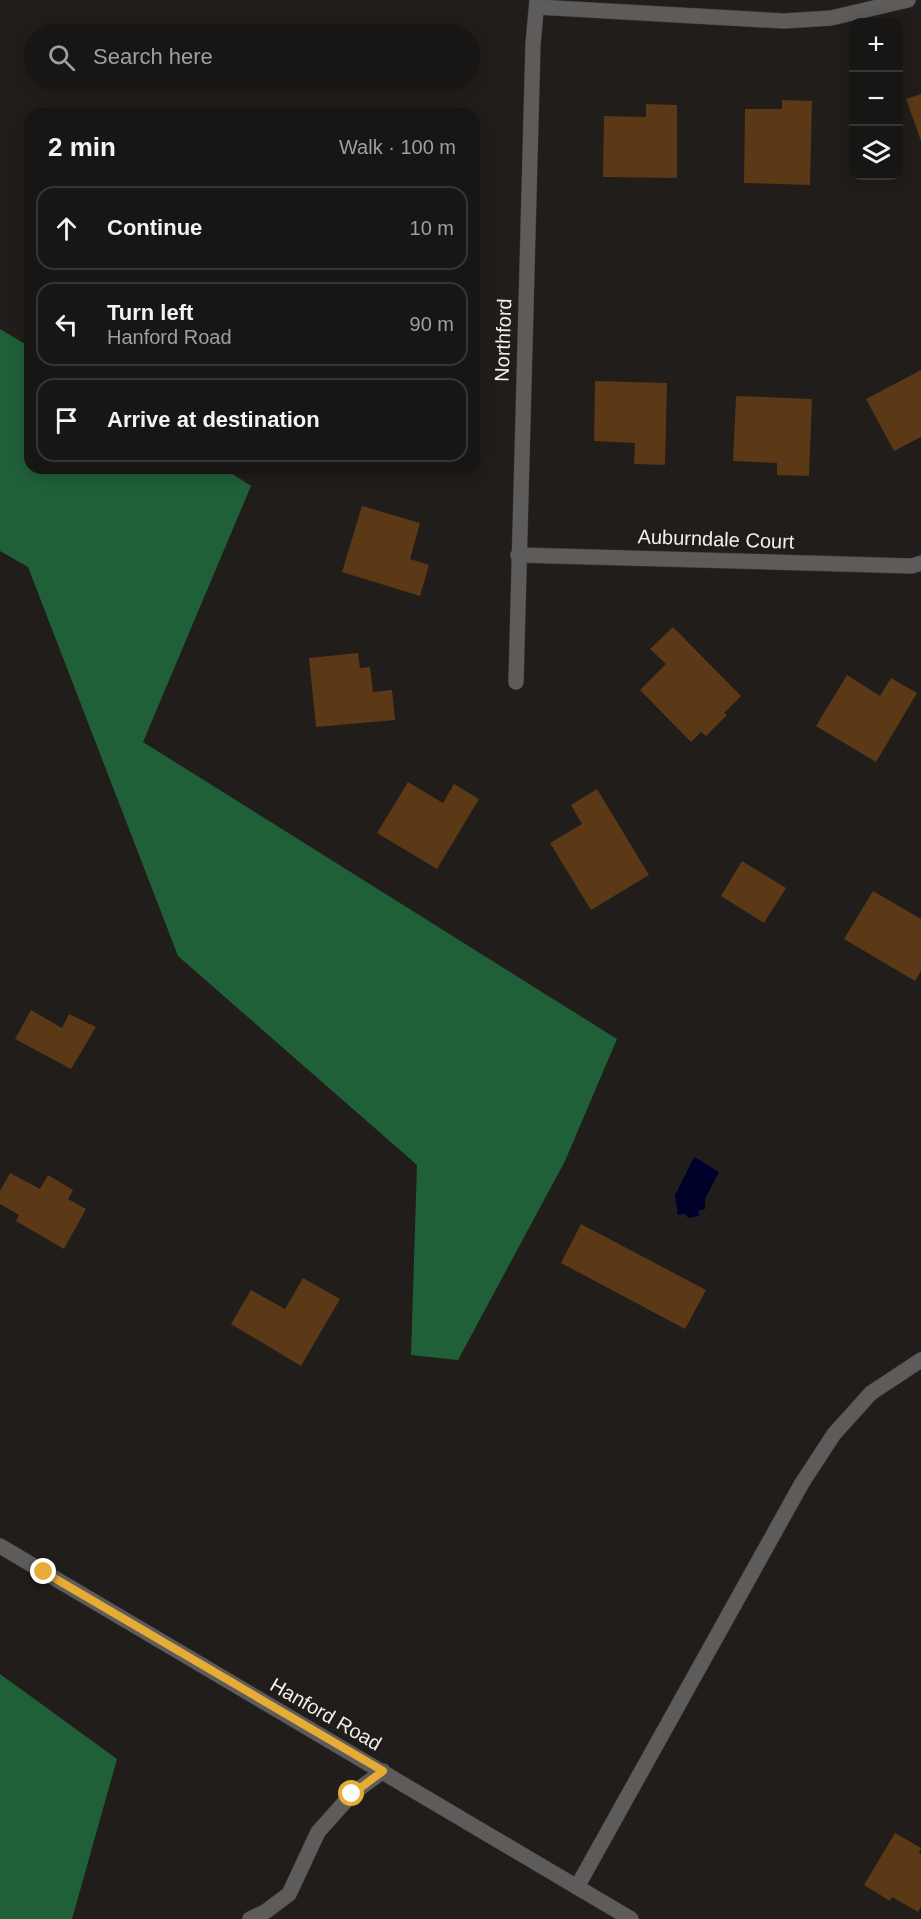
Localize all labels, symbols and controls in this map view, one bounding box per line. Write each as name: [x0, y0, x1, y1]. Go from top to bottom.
map controls: [849, 18, 903, 180]
button: +: [849, 18, 903, 72]
search box: [24, 24, 480, 90]
icon: search: [45, 41, 78, 74]
text: Search here: [93, 44, 213, 69]
button: −: [849, 72, 903, 126]
button: layers: [849, 126, 903, 180]
text: 2 min: [48, 132, 116, 162]
text: Walk · 100 m: [339, 136, 456, 158]
icon: ahead: [50, 212, 83, 245]
text: Continue: [107, 215, 202, 240]
text: 10 m: [410, 217, 454, 239]
street label: Northford: [491, 298, 515, 382]
text: Turn left: [107, 300, 193, 325]
icon: left: [50, 308, 83, 341]
text: 90 m: [410, 313, 454, 335]
text: Hanford Road: [107, 326, 232, 348]
icon: arrive: [50, 404, 83, 437]
text: Arrive at destination: [107, 407, 320, 432]
street label: Auburndale Court: [637, 525, 795, 553]
route end: [30, 1558, 56, 1584]
street label: Hanford Road: [267, 1673, 385, 1755]
route start: [338, 1780, 364, 1806]

